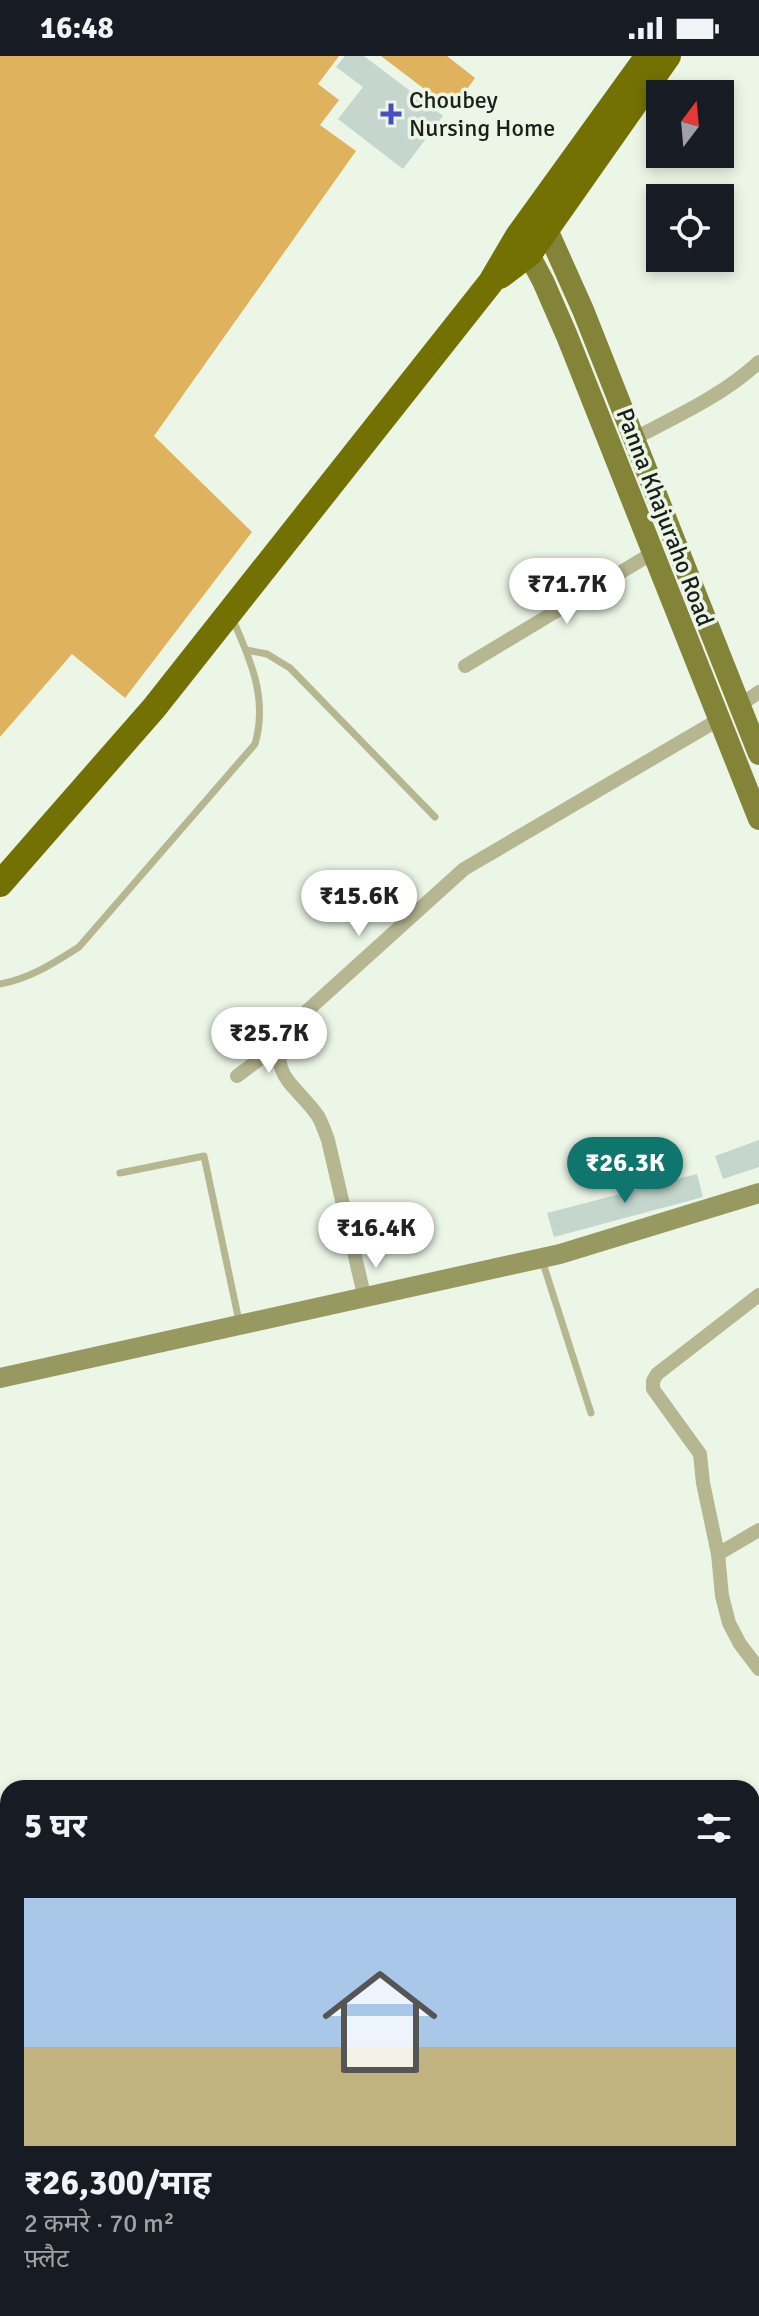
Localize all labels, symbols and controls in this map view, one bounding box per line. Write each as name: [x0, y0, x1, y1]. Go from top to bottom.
text: 16:48: [40, 10, 114, 47]
north arrow: [646, 80, 734, 168]
map controls: [646, 80, 734, 272]
place label: Choubey Nursing Home: [409, 85, 555, 143]
marker: Choubey Nursing Home: [380, 103, 402, 125]
button: locate: [646, 184, 734, 272]
street label: Panna Khajuraho Road: [610, 404, 720, 630]
pin: ₹71.7K: [502, 558, 632, 626]
text: ₹71.7K: [527, 568, 607, 600]
pin: ₹15.6K: [294, 870, 424, 938]
text: ₹15.6K: [319, 880, 399, 912]
pin: ₹25.7K: [204, 1007, 334, 1075]
text: ₹25.7K: [229, 1017, 309, 1049]
pin: ₹26.3K: [560, 1137, 690, 1205]
text: ₹26.3K: [585, 1147, 665, 1179]
pin: ₹16.4K: [311, 1202, 441, 1270]
text: ₹16.4K: [336, 1212, 416, 1244]
text: 5 घर: [24, 1805, 87, 1847]
icon: filters: [692, 1806, 736, 1850]
icon: home: [308, 1950, 452, 2094]
text: ₹26,300/माह: [24, 2162, 211, 2204]
text: 2 कमरे · 70 m²: [24, 2208, 175, 2240]
text: फ़्लैट: [24, 2243, 69, 2275]

